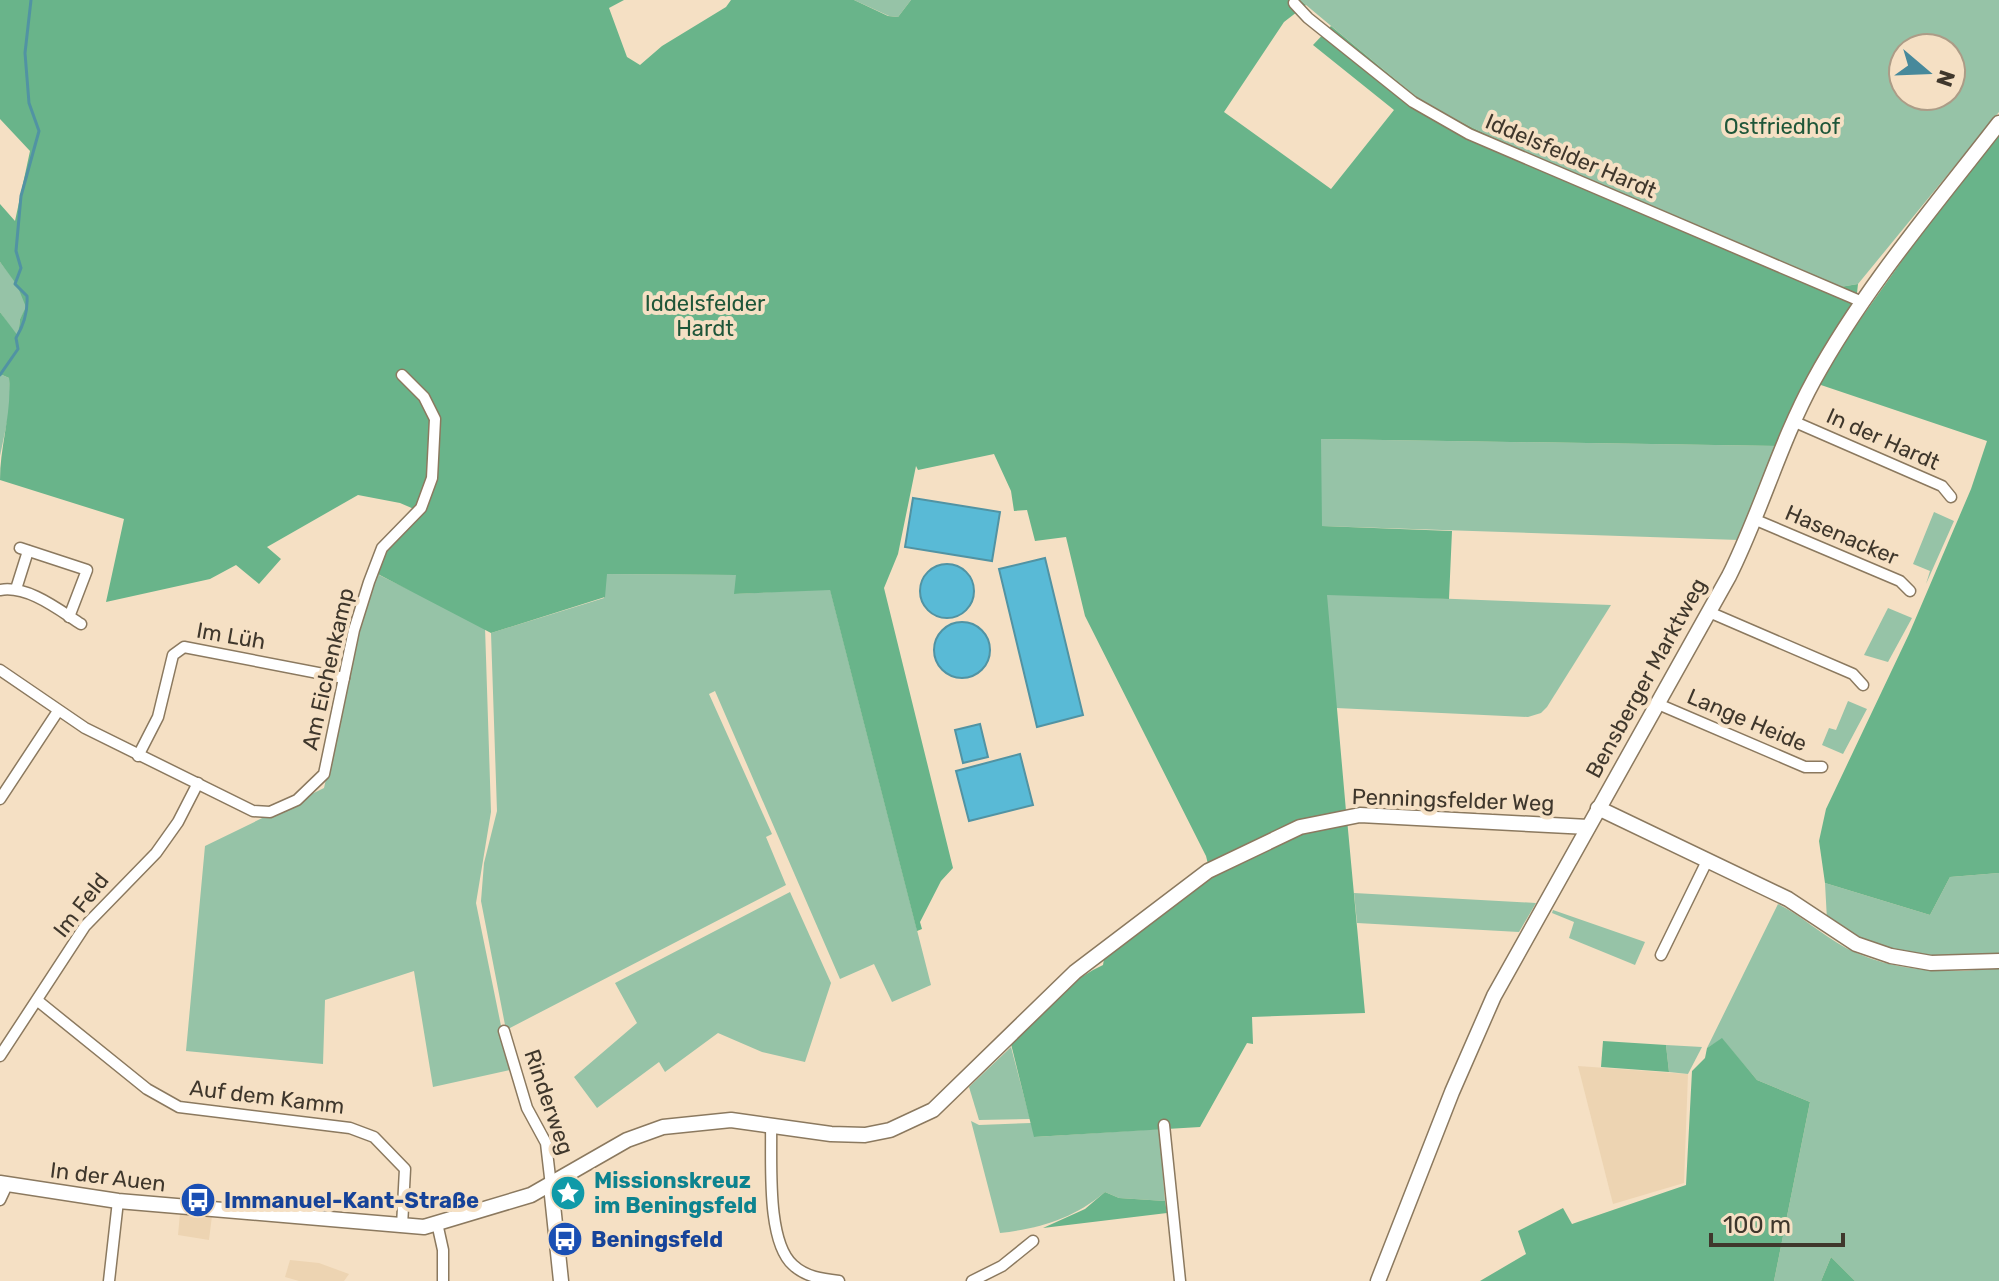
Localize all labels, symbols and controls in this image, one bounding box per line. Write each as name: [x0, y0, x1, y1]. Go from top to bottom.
north arrow: [1887, 32, 1967, 112]
text: N: [1930, 66, 1961, 90]
street label: Iddelsfelder Hardt: [1481, 108, 1661, 204]
park label: Ostfriedhof: [1724, 113, 1841, 140]
park label: Iddelsfelder Hardt: [645, 290, 766, 342]
street label: In der Hardt: [1822, 402, 1944, 476]
street label: Hasenacker: [1781, 499, 1903, 571]
street label: Bensberger Marktweg: [1580, 573, 1712, 783]
street label: Am Eichenkamp: [296, 585, 360, 753]
street label: Im Lüh: [194, 617, 268, 655]
street label: Lange Heide: [1683, 683, 1811, 757]
street label: Penningsfelder Weg: [1351, 783, 1555, 817]
street label: Im Feld: [47, 867, 115, 943]
street label: Rinderweg: [518, 1046, 580, 1158]
street label: Auf dem Kamm: [188, 1074, 346, 1120]
street label: In der Auen: [49, 1157, 167, 1197]
place label: Missionskreuz im Beningsfeld: [594, 1167, 757, 1219]
place icon: Missionskreuz im Beningsfeld: [549, 1174, 587, 1212]
bus stop icon: Immanuel-Kant-Straße: [179, 1181, 217, 1219]
place label: Immanuel-Kant-Straße: [224, 1187, 479, 1214]
scale bar: [1711, 1197, 1843, 1247]
text: 100 m: [1723, 1211, 1791, 1239]
bus stop icon: Beningsfeld: [546, 1220, 584, 1258]
place label: Beningsfeld: [591, 1226, 723, 1253]

